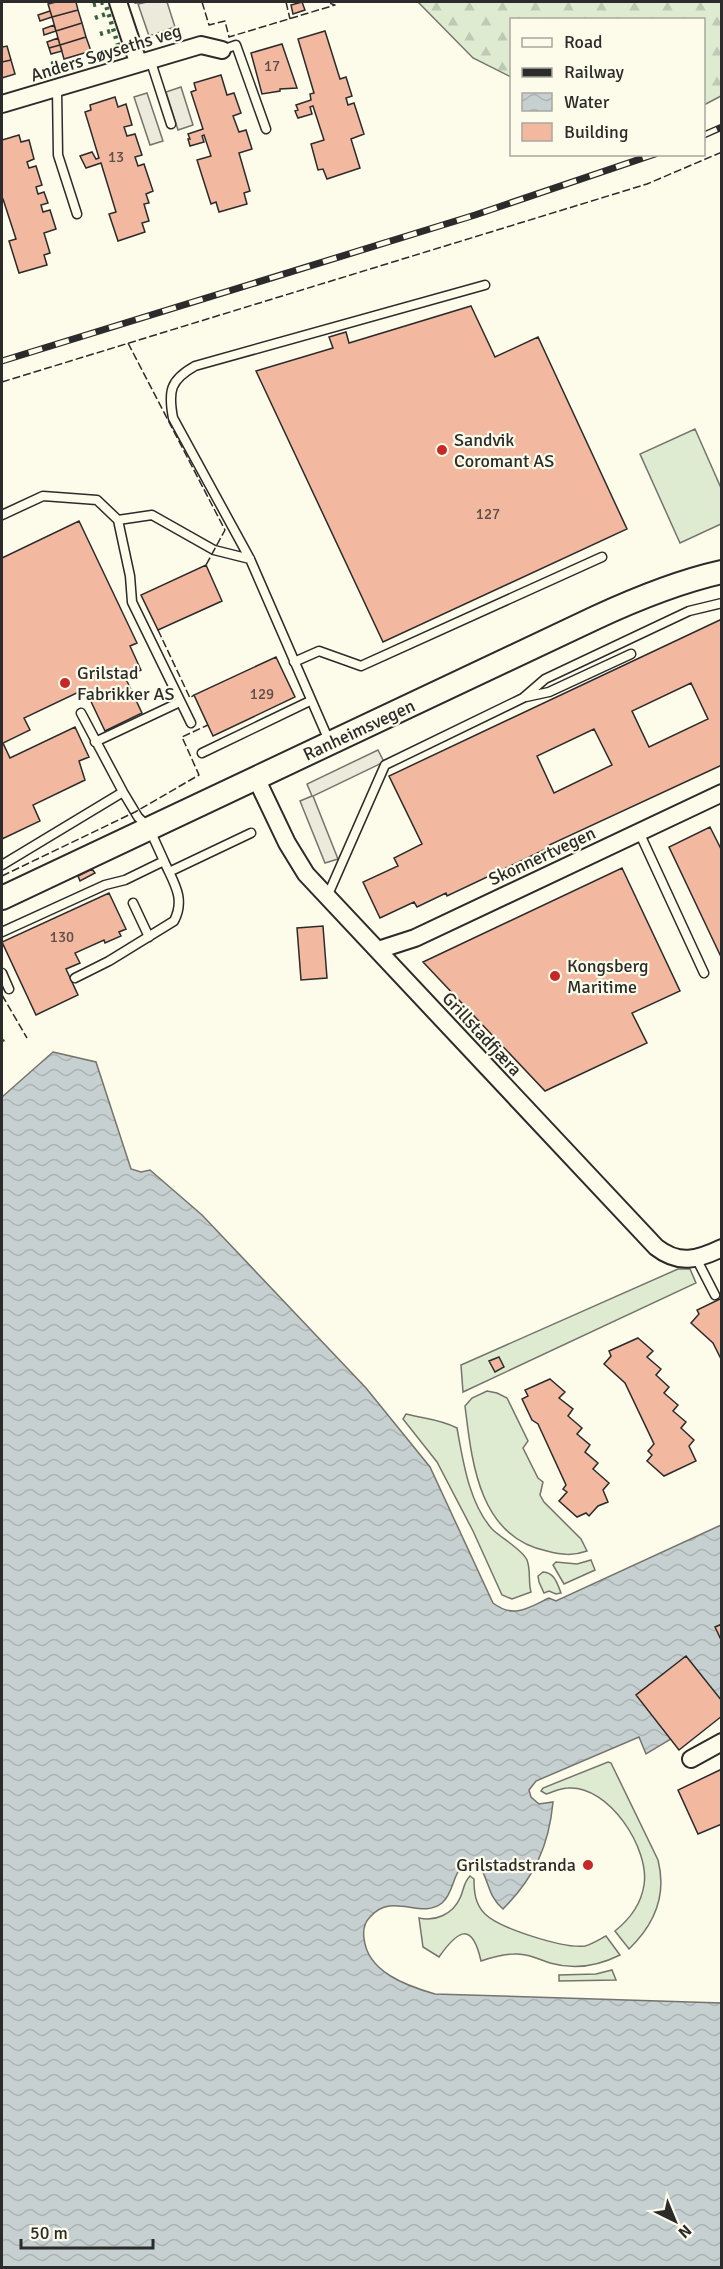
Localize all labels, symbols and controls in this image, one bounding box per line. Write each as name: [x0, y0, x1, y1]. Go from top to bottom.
legend: [510, 18, 705, 156]
street label: Anders Søyseths veg: [28, 20, 184, 86]
text: Road: [564, 31, 603, 53]
house number: 17: [264, 57, 280, 75]
text: Railway: [564, 61, 625, 83]
text: Water: [564, 91, 610, 113]
text: Building: [564, 121, 628, 143]
house number: 13: [108, 148, 124, 166]
place label: Sandvik Coromant AS: [454, 429, 554, 472]
marker: Sandvik Coromant AS: [435, 443, 449, 457]
house number: 127: [476, 505, 500, 523]
place label: Grilstad Fabrikker AS: [77, 662, 175, 705]
marker: Grilstad Fabrikker AS: [58, 676, 72, 690]
house number: 129: [250, 685, 274, 703]
street label: Ranheimsvegen: [300, 694, 418, 766]
street label: Skonnertvegen: [485, 822, 599, 890]
house number: 130: [50, 928, 74, 946]
place label: Kongsberg Maritime: [567, 955, 648, 998]
marker: Kongsberg Maritime: [548, 969, 562, 983]
street label: Grillstadfjæra: [438, 987, 526, 1081]
place label: Grilstadstranda: [456, 1854, 576, 1876]
marker: Grilstadstranda: [581, 1858, 595, 1872]
north arrow: [645, 2191, 705, 2251]
scale bar: [21, 2212, 153, 2250]
text: N: [674, 2220, 695, 2242]
text: 50 m: [30, 2222, 68, 2244]

